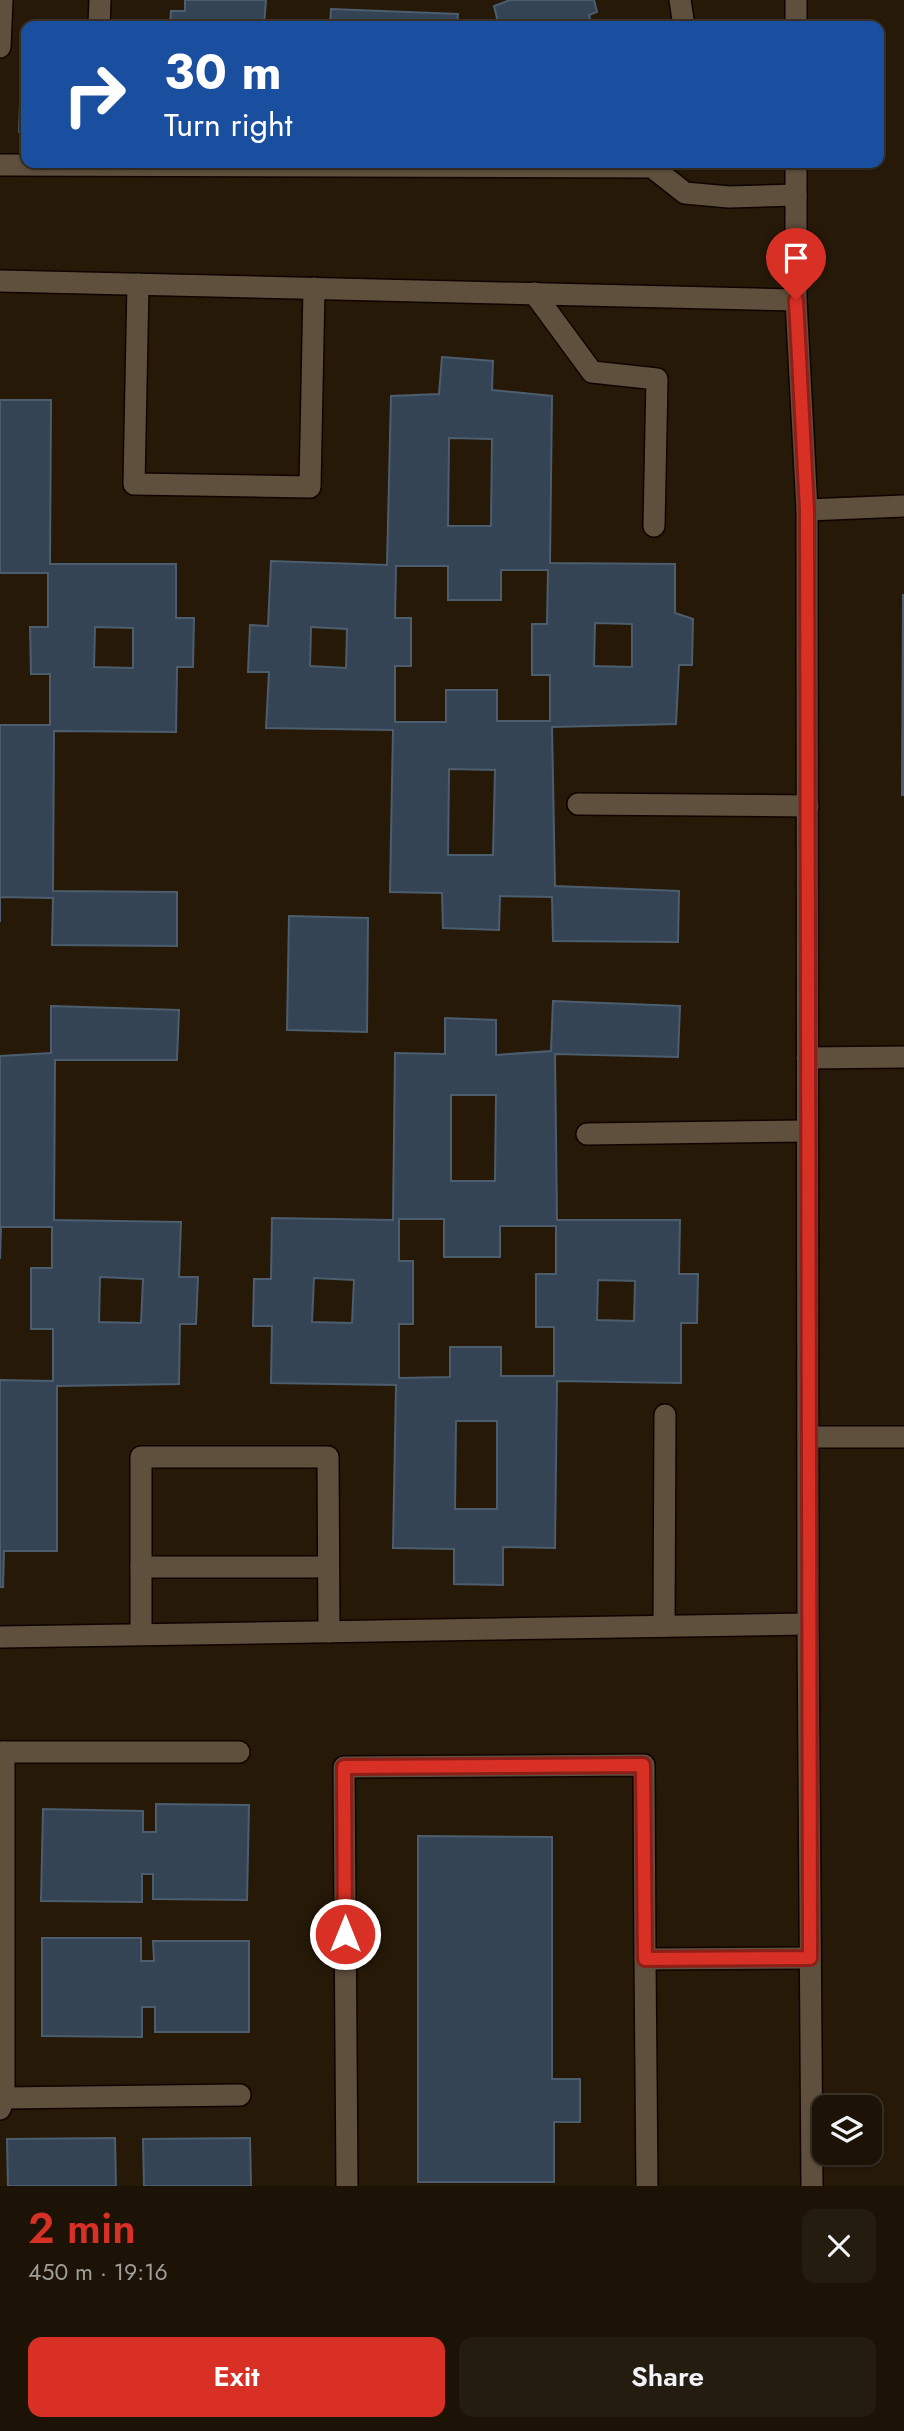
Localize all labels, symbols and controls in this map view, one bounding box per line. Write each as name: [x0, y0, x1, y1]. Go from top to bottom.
text: 30 m: [164, 37, 282, 107]
icon: right: [49, 49, 140, 140]
text: Turn right: [164, 102, 293, 148]
pin: [766, 228, 826, 300]
icon: arrive: [777, 239, 815, 277]
position arrow: [308, 1897, 382, 1971]
map controls: [812, 2095, 882, 2165]
button: layers: [812, 2095, 882, 2165]
text: 2 min: [28, 2198, 136, 2259]
button: close: [802, 2209, 876, 2283]
text: 450 m · 19:16: [28, 2255, 168, 2289]
button: Exit: [28, 2337, 445, 2417]
button: Share: [459, 2337, 876, 2417]

